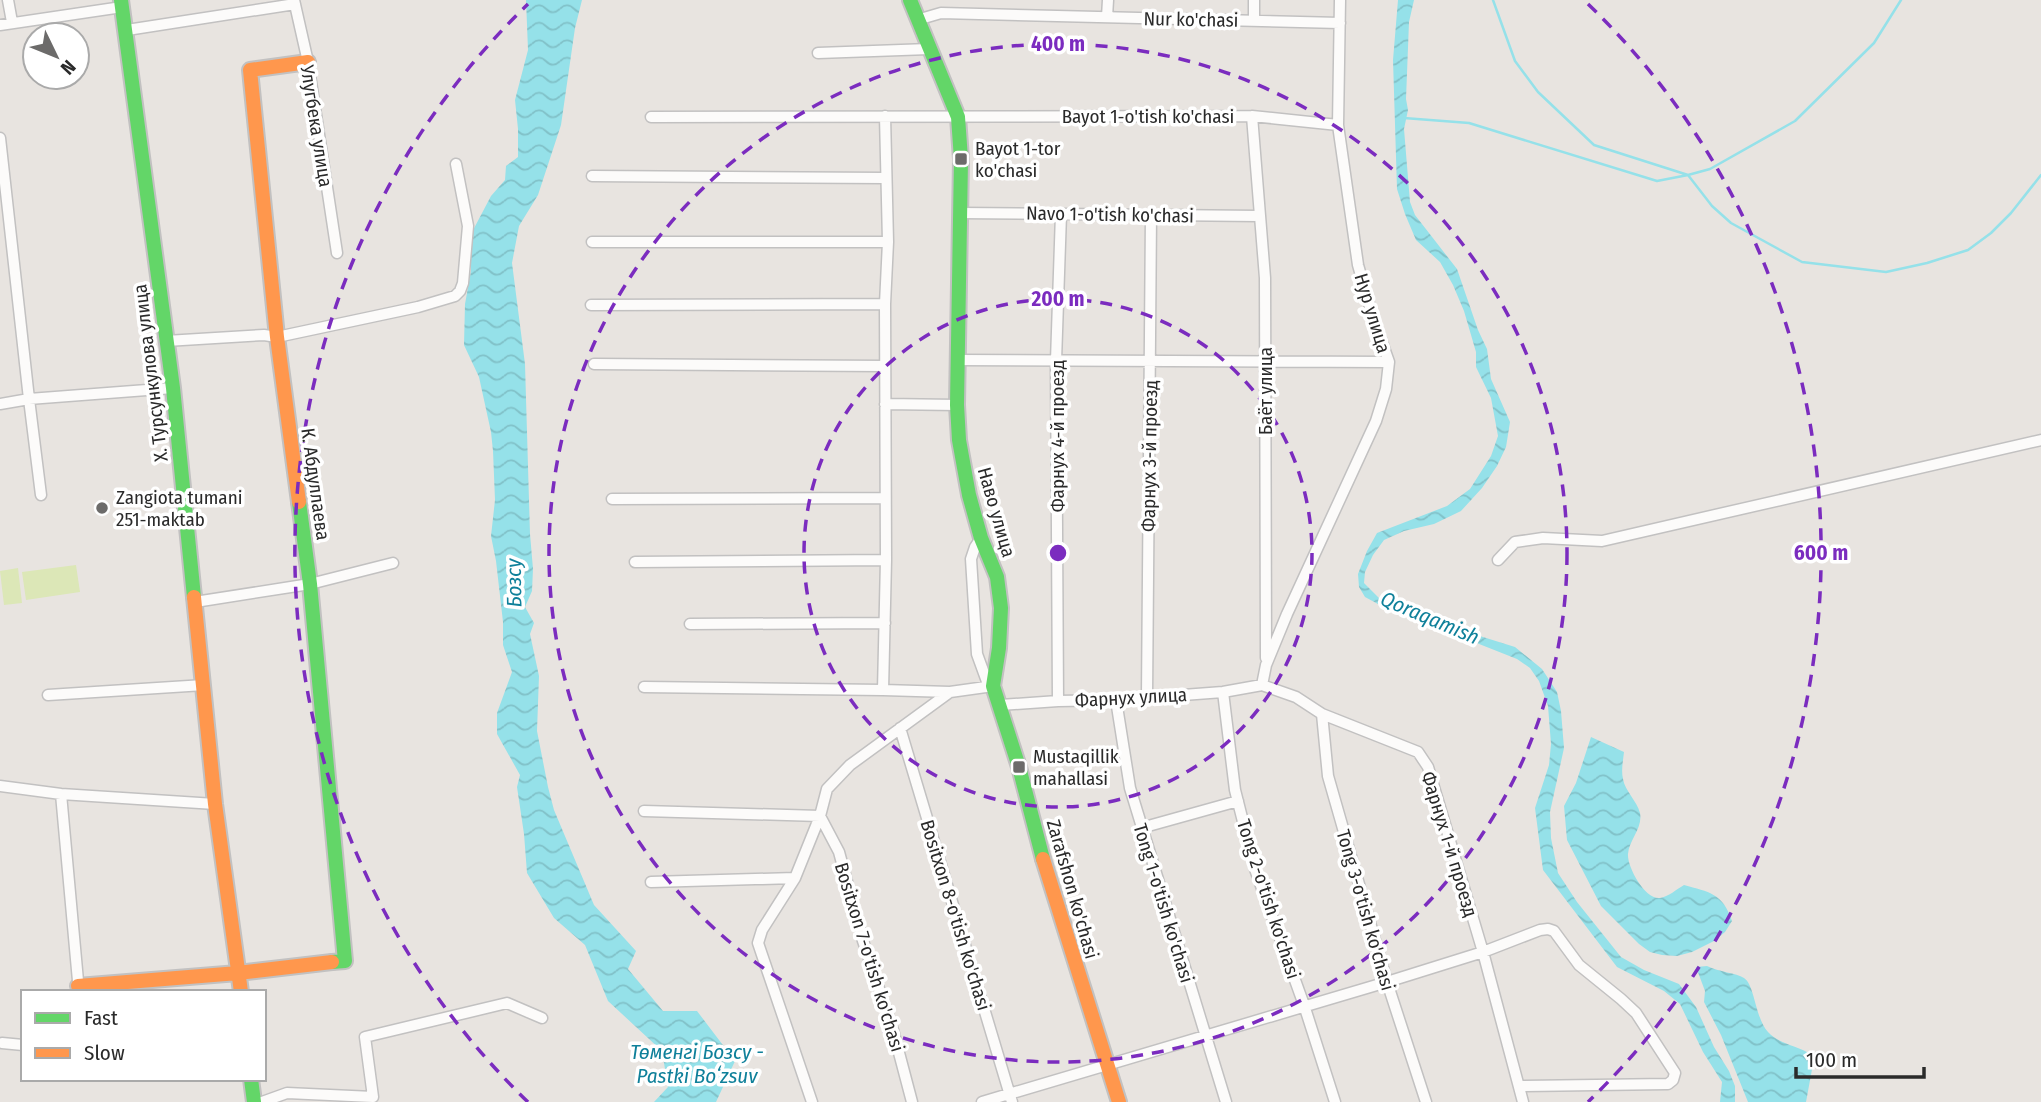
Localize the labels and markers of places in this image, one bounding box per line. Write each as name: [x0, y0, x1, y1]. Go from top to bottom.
place label: Bayot 1-tor ko'chasi: [975, 137, 1061, 182]
marker: Bayot 1-tor ko'chasi: [953, 151, 969, 167]
place label: Zangiota tumani 251-maktab: [116, 486, 242, 531]
marker: Zangiota tumani 251-maktab: [94, 500, 110, 516]
centre of rings: [1046, 541, 1070, 565]
place label: Mustaqillik mahallasi: [1033, 745, 1119, 790]
marker: Mustaqillik mahallasi: [1011, 759, 1027, 775]

